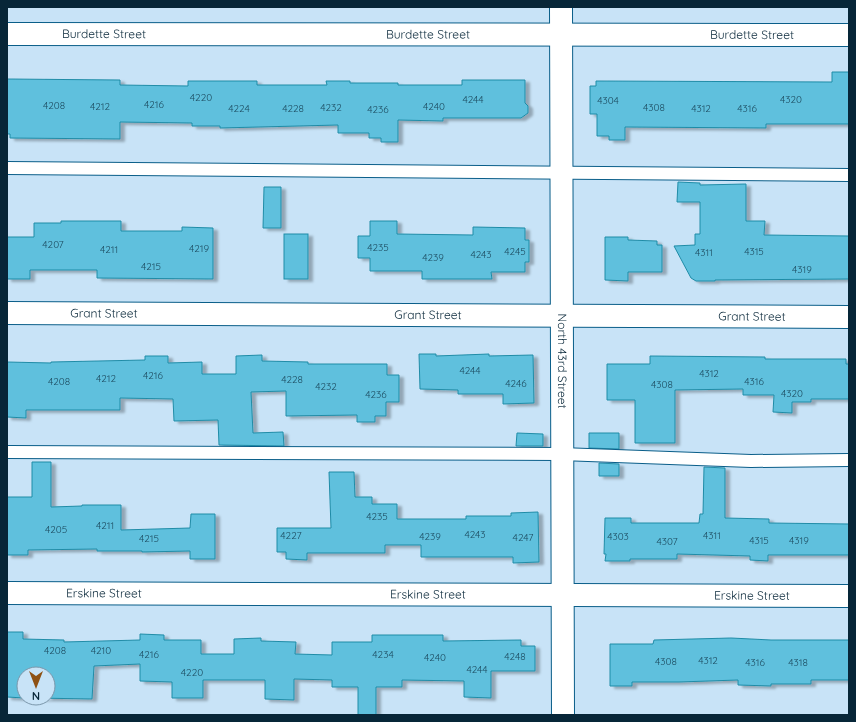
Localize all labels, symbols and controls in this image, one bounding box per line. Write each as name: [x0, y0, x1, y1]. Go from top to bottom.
street label: Burdette Street: [62, 26, 146, 41]
street label: Burdette Street: [386, 26, 470, 42]
street label: Burdette Street: [710, 27, 794, 42]
house number: 4220: [190, 91, 212, 104]
house number: 4244: [462, 93, 484, 106]
house number: 4320: [780, 93, 802, 106]
house number: 4304: [597, 94, 619, 107]
house number: 4216: [144, 98, 165, 111]
house number: 4208: [43, 99, 65, 112]
house number: 4212: [90, 100, 110, 113]
house number: 4240: [423, 100, 445, 113]
house number: 4232: [320, 101, 342, 114]
house number: 4308: [643, 101, 665, 114]
house number: 4224: [228, 102, 250, 115]
house number: 4228: [282, 102, 304, 115]
house number: 4312: [691, 102, 711, 115]
house number: 4316: [737, 102, 757, 115]
house number: 4236: [367, 103, 389, 116]
house number: 4207: [42, 238, 64, 251]
house number: 4235: [367, 241, 389, 254]
house number: 4219: [189, 242, 209, 255]
house number: 4211: [100, 243, 118, 256]
house number: 4245: [504, 245, 526, 258]
house number: 4315: [744, 245, 764, 258]
house number: 4311: [695, 246, 713, 259]
house number: 4243: [470, 248, 492, 261]
house number: 4239: [422, 251, 444, 264]
house number: 4215: [141, 260, 161, 273]
house number: 4319: [792, 263, 812, 276]
street label: Grant Street: [70, 305, 138, 321]
street label: Grant Street: [394, 307, 462, 322]
street label: Grant Street: [718, 308, 786, 324]
street label: North 43rd Street: [555, 313, 570, 409]
house number: 4244: [459, 364, 481, 377]
house number: 4312: [699, 367, 719, 380]
house number: 4216: [143, 369, 164, 382]
house number: 4212: [96, 372, 116, 385]
house number: 4228: [281, 373, 303, 386]
house number: 4208: [48, 375, 70, 388]
house number: 4316: [744, 375, 764, 388]
house number: 4246: [505, 377, 527, 390]
house number: 4308: [651, 378, 673, 391]
house number: 4232: [315, 380, 337, 393]
house number: 4320: [781, 387, 803, 400]
house number: 4236: [365, 388, 387, 401]
house number: 4235: [366, 510, 388, 523]
house number: 4211: [96, 519, 114, 532]
house number: 4205: [45, 523, 67, 536]
house number: 4243: [464, 528, 486, 541]
house number: 4227: [280, 529, 302, 542]
house number: 4311: [703, 529, 721, 542]
house number: 4239: [419, 530, 441, 543]
house number: 4303: [607, 530, 629, 543]
house number: 4247: [513, 531, 533, 544]
house number: 4215: [139, 532, 159, 545]
house number: 4315: [749, 534, 769, 547]
house number: 4319: [789, 534, 809, 547]
house number: 4307: [656, 535, 678, 548]
street label: Erskine Street: [66, 585, 142, 600]
street label: Erskine Street: [390, 586, 466, 602]
street label: Erskine Street: [714, 588, 790, 603]
house number: 4208: [44, 644, 66, 657]
house number: 4210: [91, 644, 111, 657]
house number: 4216: [139, 648, 160, 661]
house number: 4234: [372, 648, 394, 661]
house number: 4248: [504, 650, 526, 663]
house number: 4240: [424, 651, 446, 664]
house number: 4312: [698, 654, 718, 667]
house number: 4308: [655, 655, 677, 668]
house number: 4316: [745, 656, 765, 669]
house number: 4318: [788, 656, 808, 669]
house number: 4244: [466, 663, 488, 676]
north arrow: [16, 666, 56, 706]
house number: 4220: [181, 666, 203, 679]
text: N: [32, 689, 40, 703]

